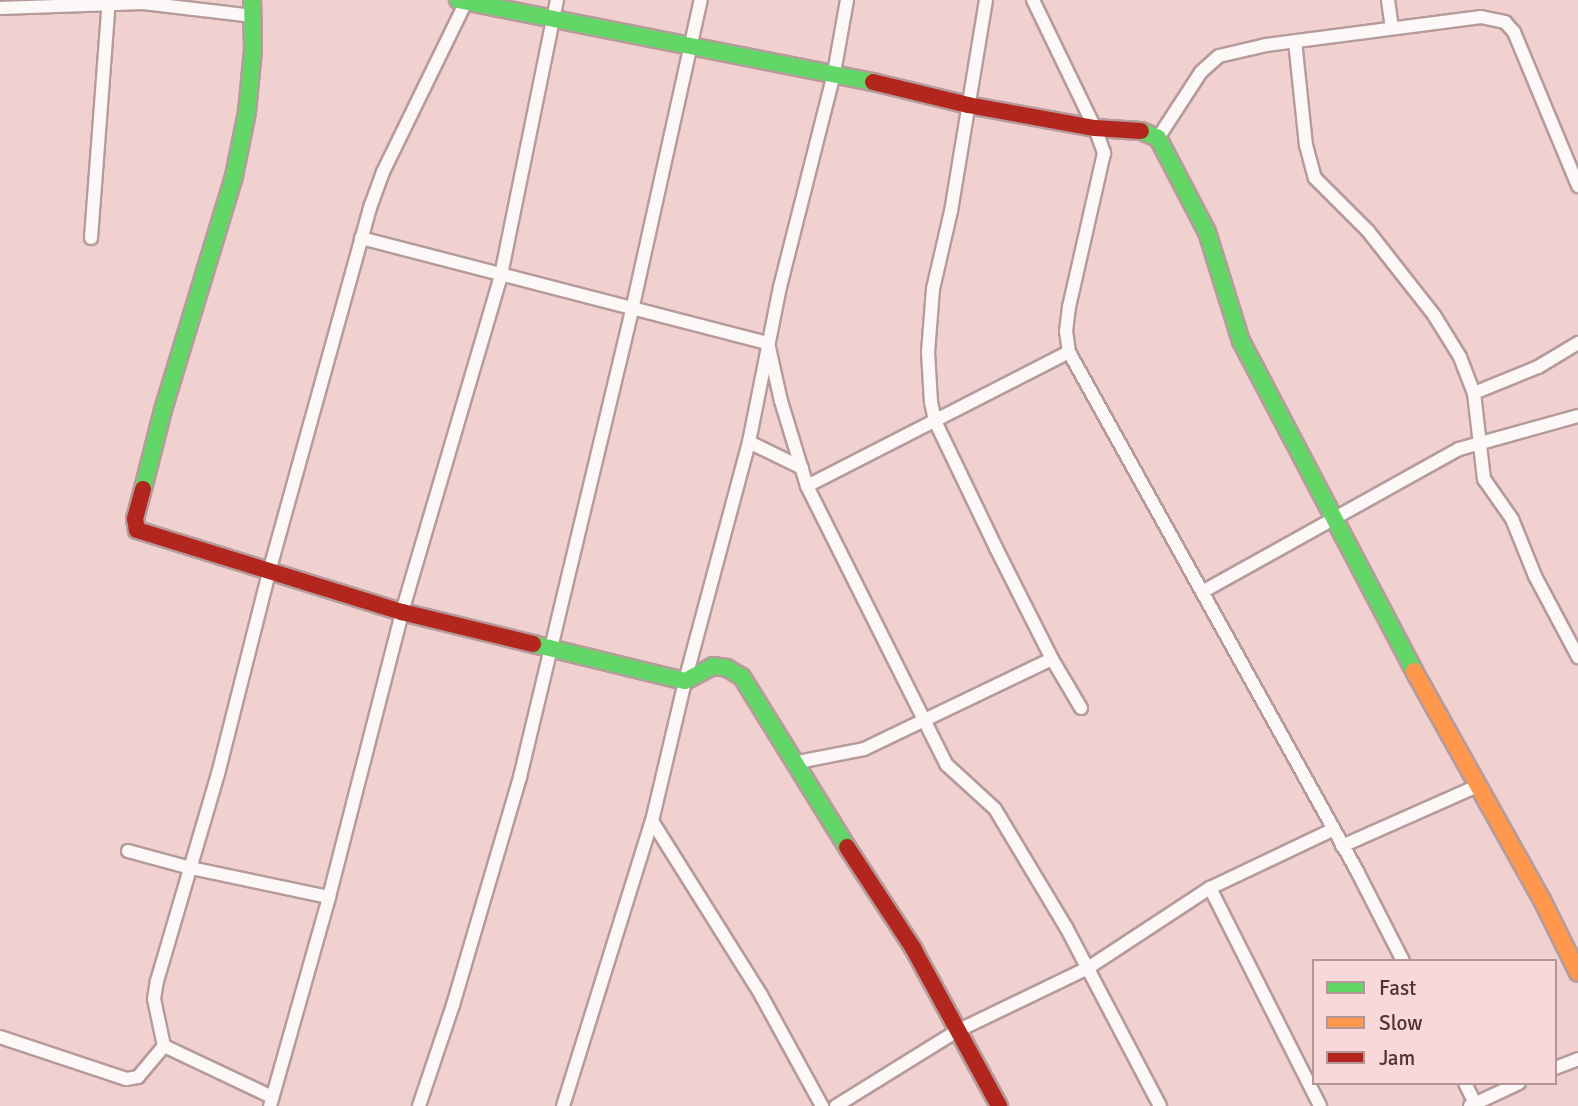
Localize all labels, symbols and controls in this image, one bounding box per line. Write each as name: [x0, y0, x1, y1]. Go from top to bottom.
legend: [1312, 959, 1557, 1085]
text: Fast: [1379, 975, 1416, 1001]
text: Slow: [1379, 1010, 1423, 1036]
text: Jam: [1379, 1045, 1415, 1071]

